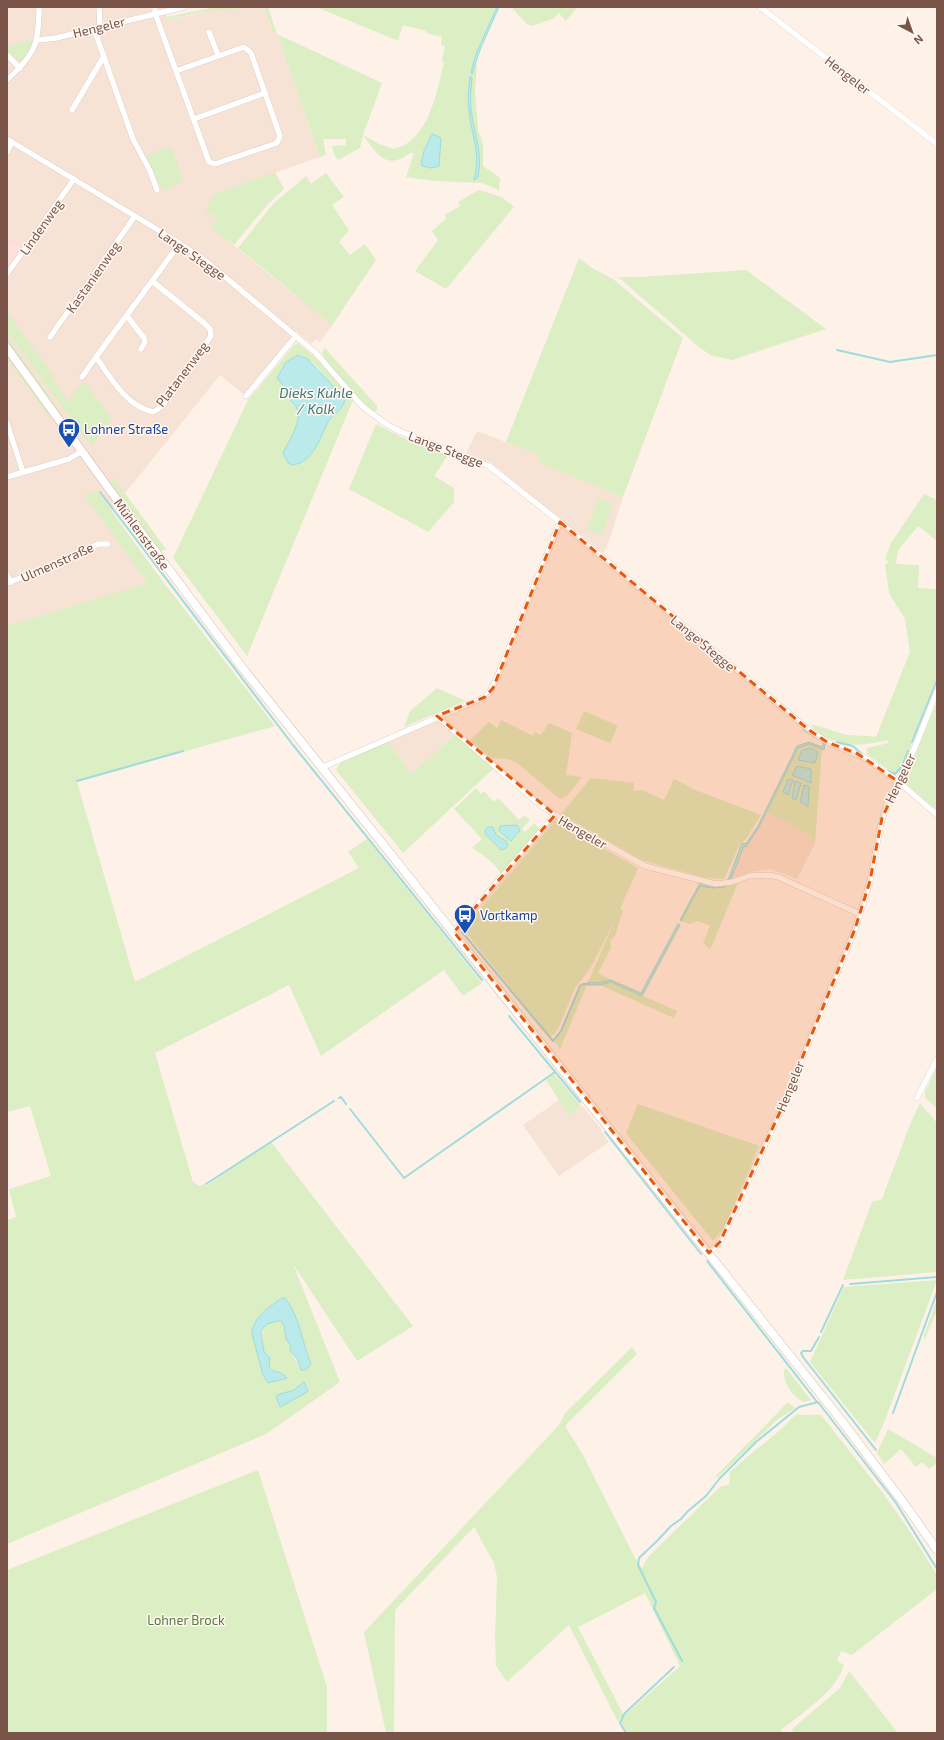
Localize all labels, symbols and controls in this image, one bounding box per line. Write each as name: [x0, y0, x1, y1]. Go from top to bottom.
north arrow: [892, 12, 932, 52]
street label: Hengeler: [71, 13, 127, 41]
text: N: [912, 32, 926, 47]
street label: Hengeler: [822, 52, 874, 98]
street label: Lindenweg: [16, 196, 66, 258]
street label: Lange Stegge: [155, 225, 229, 283]
street label: Kastanienweg: [62, 238, 124, 316]
street label: Platanenweg: [152, 338, 212, 410]
water label: Dieks Kuhle / Kolk: [279, 384, 353, 417]
bus stop icon: Lohner Straße: [56, 416, 82, 449]
place label: Lohner Straße: [84, 421, 168, 437]
street label: Lange Stegge: [406, 427, 486, 471]
street label: Mühlenstraße: [111, 495, 173, 573]
street label: Ulmenstraße: [18, 539, 96, 585]
street label: Lange Stegge: [668, 611, 738, 675]
street label: Hengeler: [881, 750, 919, 806]
street label: Hengeler: [556, 812, 610, 852]
bus stop icon: Vortkamp: [452, 902, 478, 935]
place label: Vortkamp: [480, 907, 538, 923]
street label: Hengeler: [773, 1058, 807, 1114]
park label: Lohner Brock: [147, 1612, 225, 1628]

